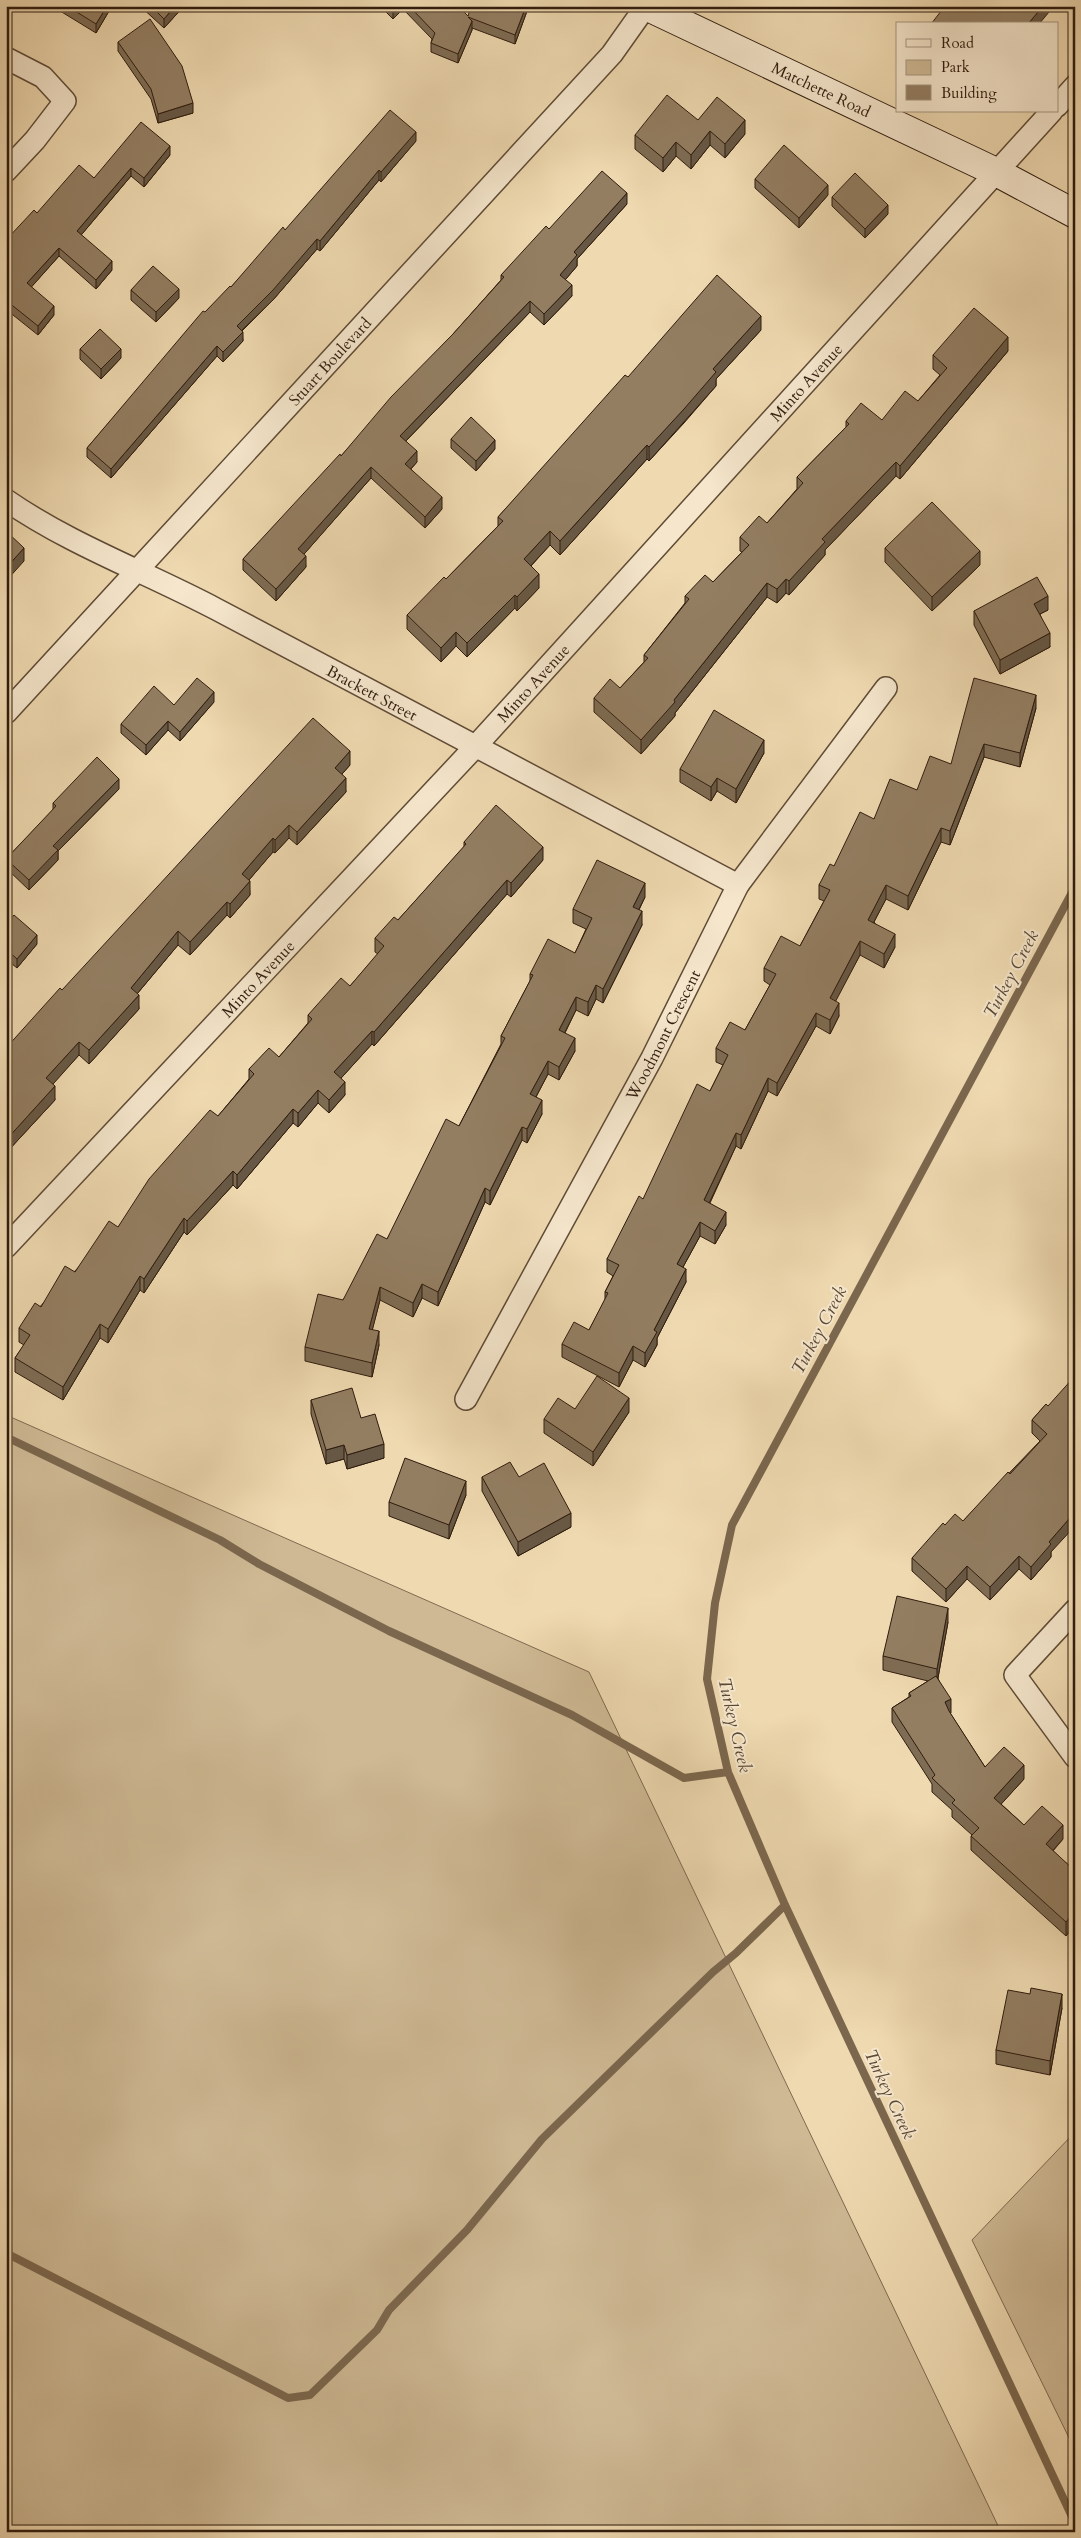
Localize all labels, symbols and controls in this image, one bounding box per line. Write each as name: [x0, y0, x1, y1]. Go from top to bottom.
legend: [896, 22, 1058, 112]
text: Road: [941, 33, 974, 53]
street label: Matchette Road: [768, 57, 874, 123]
text: Park: [941, 57, 970, 77]
text: Building: [941, 83, 997, 103]
street label: Stuart Boulevard: [284, 312, 377, 411]
street label: Minto Avenue: [765, 339, 848, 427]
street label: Minto Avenue: [493, 640, 575, 727]
street label: Brackett Street: [323, 660, 421, 727]
water label: Turkey Creek: [978, 926, 1045, 1023]
street label: Minto Avenue: [217, 936, 300, 1023]
street label: Woodmont Crescent: [621, 966, 706, 1105]
water label: Turkey Creek: [786, 1282, 853, 1379]
water label: Turkey Creek: [711, 1675, 758, 1775]
water label: Turkey Creek: [858, 2045, 921, 2143]

